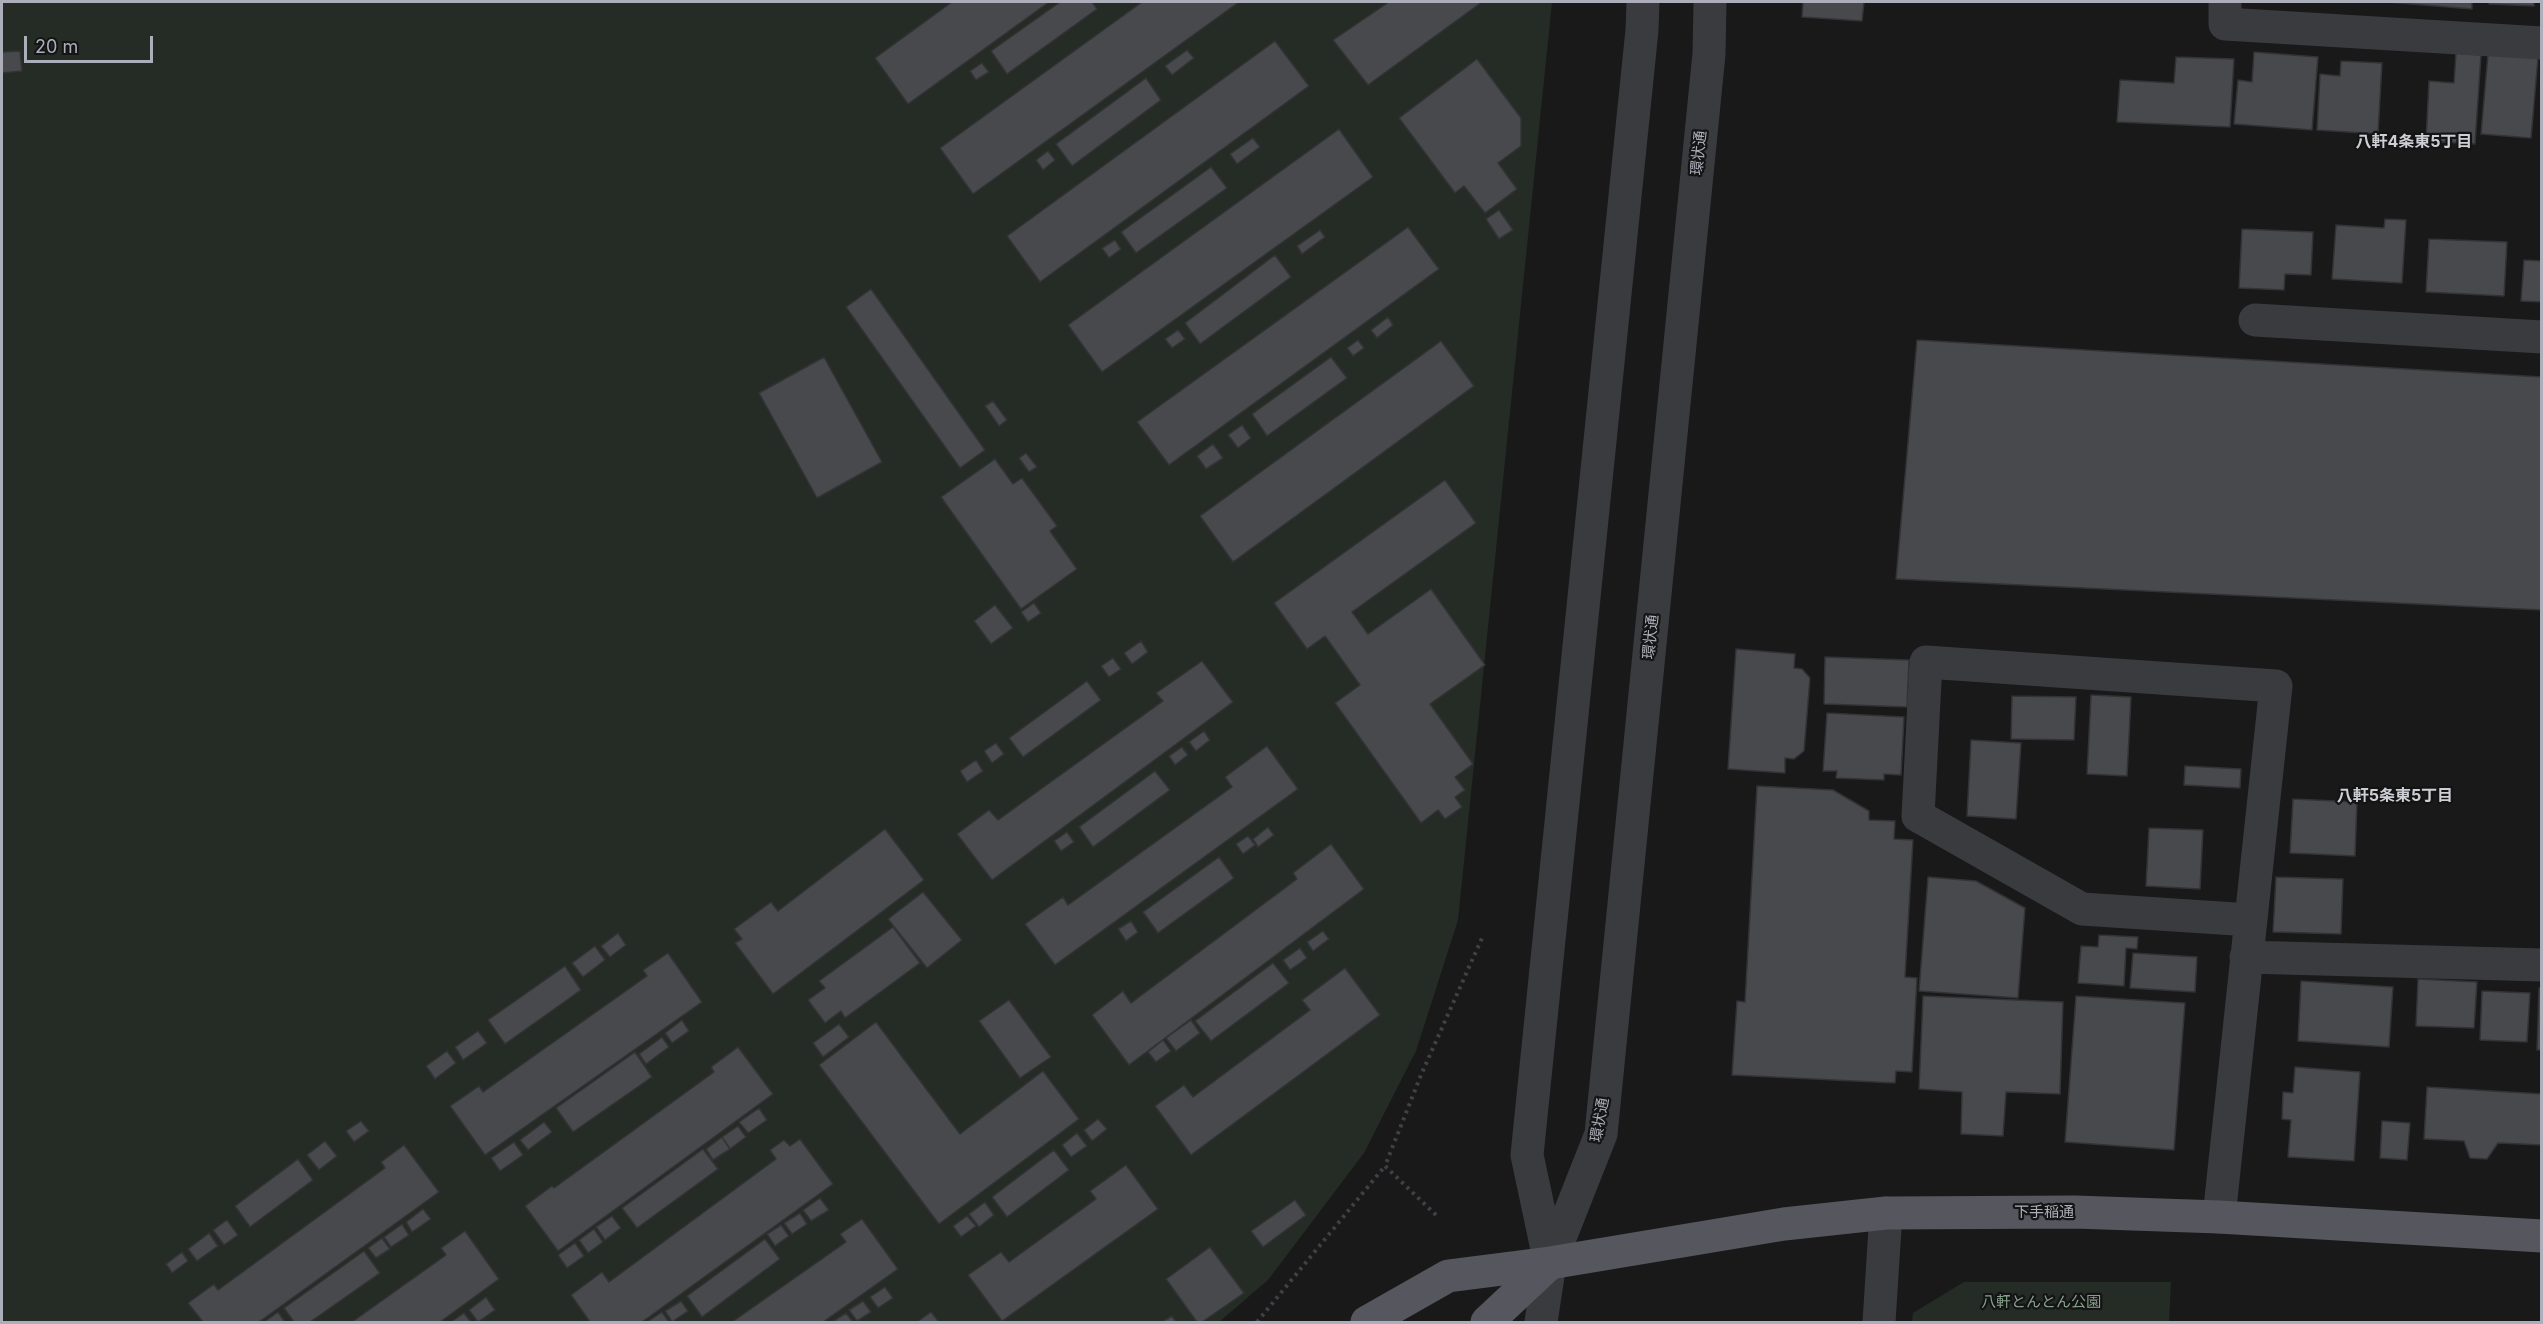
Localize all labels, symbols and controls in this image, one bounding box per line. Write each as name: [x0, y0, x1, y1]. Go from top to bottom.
scale bar: [27, 24, 156, 62]
text: 20 m: [35, 36, 78, 57]
street label: 環状通: [1688, 130, 1710, 176]
district label: 八軒4条東5丁目: [2355, 132, 2473, 152]
street label: 環状通: [1640, 614, 1662, 660]
district label: 八軒5条東5丁目: [2337, 786, 2453, 806]
street label: 環状通: [1587, 1096, 1613, 1144]
street label: 下手稲通: [2014, 1203, 2074, 1221]
park label: 八軒とんとん公園: [1981, 1293, 2101, 1311]

